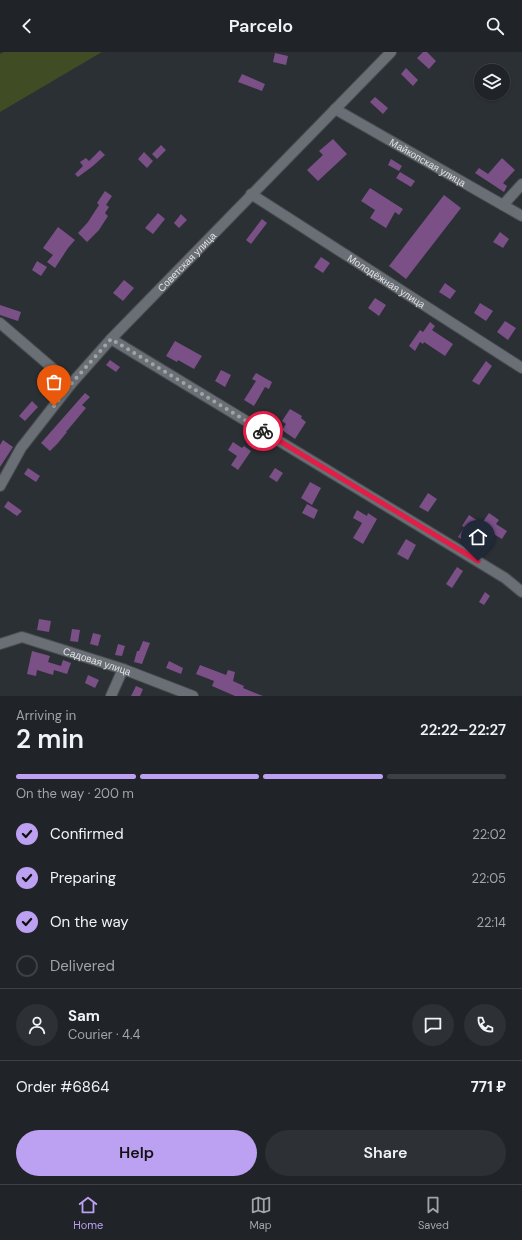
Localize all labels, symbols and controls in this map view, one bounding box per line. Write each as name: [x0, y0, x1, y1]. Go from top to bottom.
text: Parcelo: [229, 14, 293, 38]
icon: back: [16, 15, 38, 37]
icon: search: [484, 15, 506, 37]
map controls: [474, 64, 510, 100]
button: layers: [474, 64, 510, 100]
street label: Майкопская улица: [387, 135, 469, 189]
street label: Советская улица: [154, 229, 219, 294]
street label: Молодёжная улица: [345, 251, 428, 311]
pin: [37, 365, 71, 406]
icon: bag: [43, 371, 65, 393]
courier: [243, 411, 283, 451]
icon: bike: [252, 420, 274, 442]
pin: [461, 520, 495, 561]
icon: home: [467, 526, 489, 548]
street label: Садовая улица: [62, 644, 133, 678]
text: Arriving in: [16, 707, 76, 724]
text: 22:22–22:27: [420, 720, 506, 740]
text: 2 min: [16, 722, 84, 756]
text: On the way · 200 m: [16, 785, 134, 802]
icon: check: [16, 823, 38, 845]
text: Confirmed: [50, 824, 124, 844]
text: 22:02: [472, 826, 506, 843]
icon: check: [16, 867, 38, 889]
text: Preparing: [50, 868, 116, 888]
text: 22:05: [472, 870, 506, 887]
icon: check: [16, 911, 38, 933]
text: On the way: [50, 912, 129, 932]
text: 22:14: [476, 914, 506, 931]
text: Delivered: [50, 956, 115, 976]
button: person: [16, 1004, 58, 1046]
button: chat: [412, 1004, 454, 1046]
button: phone: [464, 1004, 506, 1046]
text: Sam: [68, 1006, 100, 1026]
text: Courier · 4.4: [68, 1026, 140, 1043]
text: Order #6864: [16, 1077, 109, 1097]
text: 771 ₽: [471, 1077, 506, 1097]
button: Help: [16, 1130, 257, 1176]
button: Share: [265, 1130, 506, 1176]
tab: Home: [73, 1194, 103, 1232]
tab: Map: [250, 1194, 272, 1232]
tab: Saved: [418, 1194, 449, 1232]

